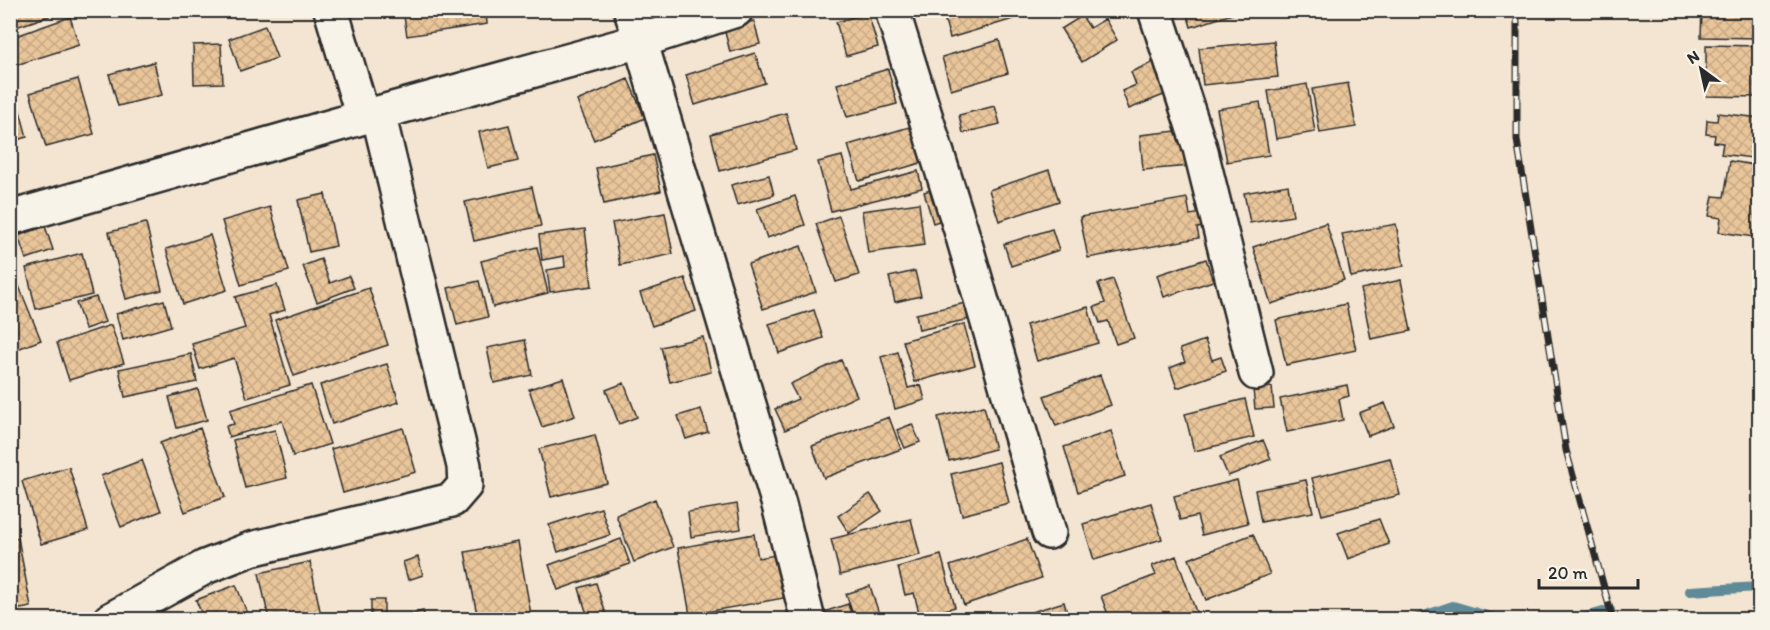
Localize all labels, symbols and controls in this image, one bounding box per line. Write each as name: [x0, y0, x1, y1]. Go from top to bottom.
north arrow: [1671, 39, 1731, 99]
text: N: [1683, 46, 1703, 68]
scale bar: [1539, 552, 1638, 590]
text: 20 m: [1548, 562, 1588, 584]

